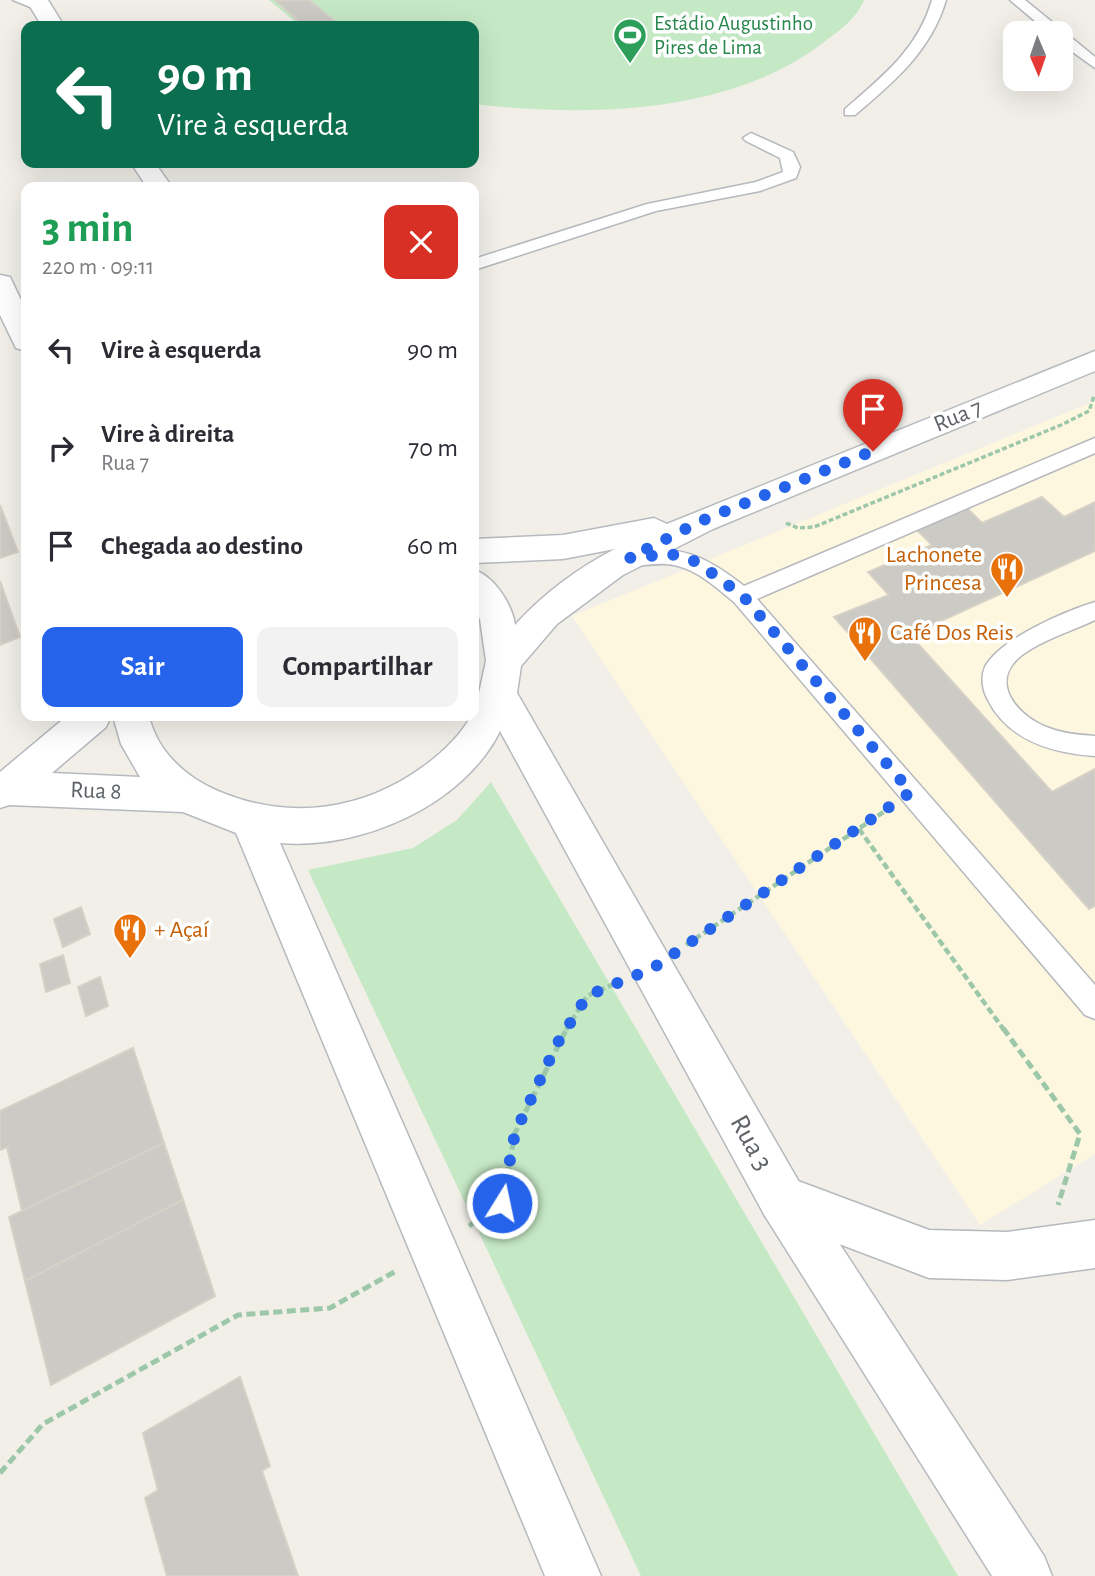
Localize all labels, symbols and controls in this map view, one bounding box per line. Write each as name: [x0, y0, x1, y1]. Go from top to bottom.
place label: Estádio Augustinho Pires de Lima: [654, 13, 813, 58]
sports icon: Estádio Augustinho Pires de Lima: [611, 16, 649, 65]
north arrow: [1003, 21, 1073, 91]
map controls: [1003, 21, 1073, 91]
icon: left: [42, 49, 133, 140]
text: 90 m: [157, 51, 253, 100]
text: Vire à esquerda: [157, 109, 349, 141]
button: close: [384, 205, 458, 279]
text: 3 min: [42, 207, 134, 249]
text: 220 m · 09:11: [42, 256, 154, 279]
icon: left: [42, 331, 80, 369]
text: Vire à esquerda: [101, 337, 262, 363]
text: 90 m: [407, 337, 458, 363]
pin: [843, 379, 903, 451]
icon: arrive: [854, 390, 892, 428]
street label: Rua 7: [930, 395, 986, 437]
text: Vire à direita: [101, 421, 235, 447]
icon: right: [42, 429, 80, 467]
text: 70 m: [408, 435, 458, 461]
text: Rua 7: [101, 452, 149, 475]
icon: arrive: [42, 527, 80, 565]
text: Chegada ao destino: [101, 533, 303, 559]
text: 60 m: [407, 533, 458, 559]
place label: Lachonete Princesa: [886, 543, 982, 595]
restaurant icon: Lachonete Princesa: [988, 550, 1026, 599]
restaurant icon: Café Dos Reis: [846, 614, 884, 663]
place label: Café Dos Reis: [890, 621, 1014, 645]
button: Sair: [42, 627, 243, 707]
button: Compartilhar: [257, 627, 458, 707]
street label: Rua 8: [70, 778, 122, 804]
restaurant icon: + Açaí: [111, 911, 149, 960]
place label: + Açaí: [154, 918, 209, 942]
street label: Rua 3: [725, 1111, 777, 1175]
position arrow: [465, 1166, 539, 1240]

